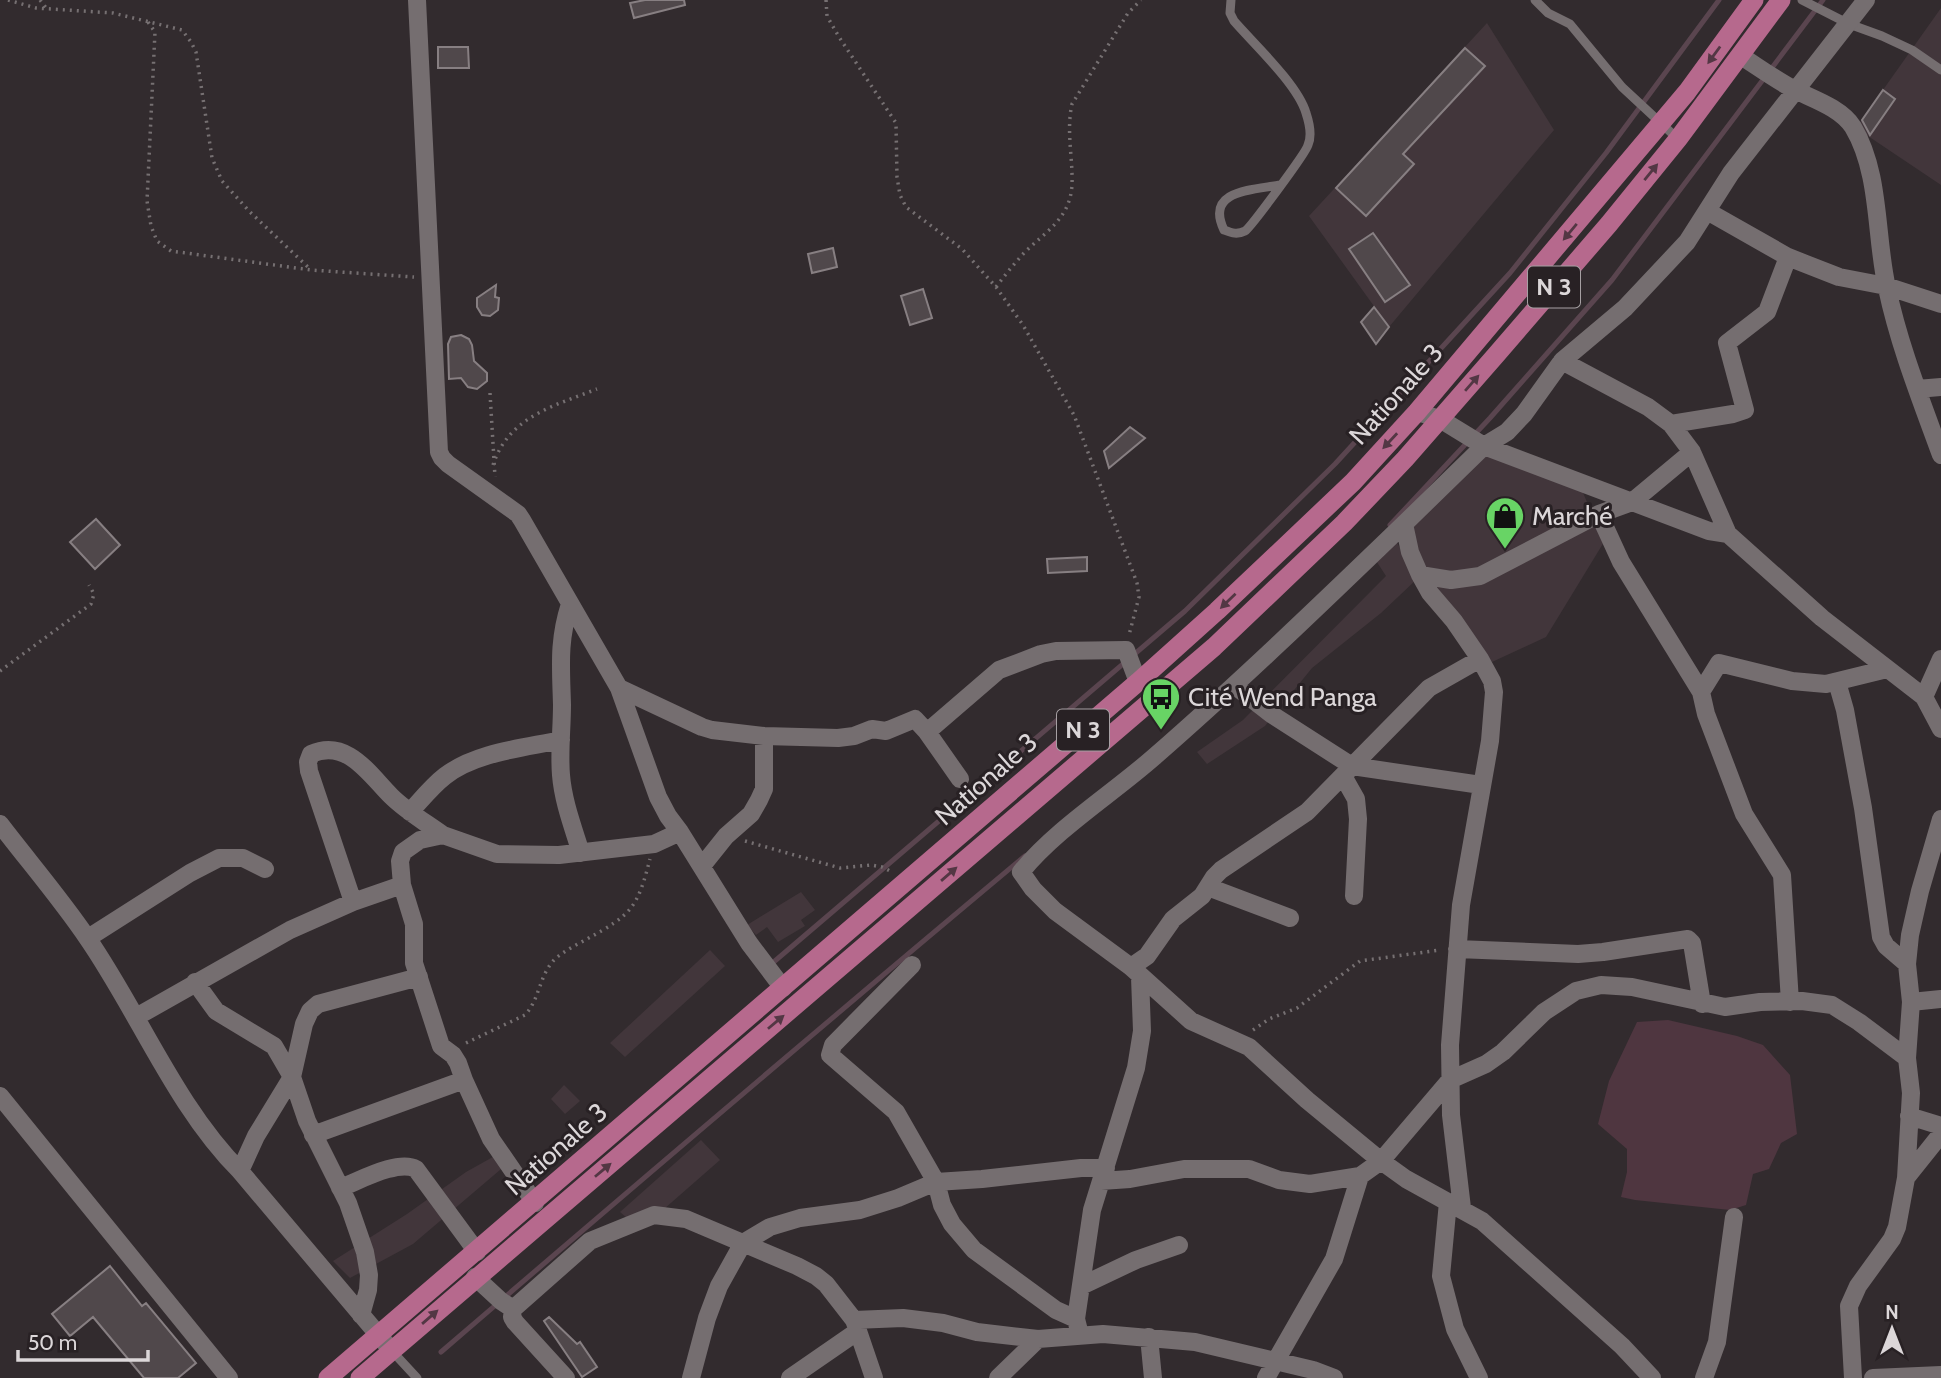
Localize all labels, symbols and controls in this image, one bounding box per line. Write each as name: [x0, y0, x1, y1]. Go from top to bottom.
one-way arrow: [1707, 46, 1721, 64]
one-way arrow: [1643, 164, 1658, 181]
one-way arrow: [1563, 223, 1578, 240]
road number: N 3: [1528, 266, 1580, 308]
street label: Nationale 3: [1342, 337, 1450, 451]
one-way arrow: [1464, 374, 1480, 392]
one-way arrow: [1382, 432, 1398, 450]
shop icon: Marché: [1484, 495, 1526, 550]
place label: Marché: [1532, 500, 1613, 532]
one-way arrow: [1220, 592, 1237, 608]
bus stop icon: Cité Wend Panga: [1140, 676, 1182, 731]
place label: Cité Wend Panga: [1188, 681, 1377, 713]
road number: N 3: [1057, 710, 1109, 750]
street label: Nationale 3: [928, 726, 1044, 832]
one-way arrow: [940, 867, 957, 882]
one-way arrow: [767, 1014, 785, 1030]
street label: Nationale 3: [498, 1096, 614, 1202]
one-way arrow: [594, 1162, 612, 1178]
north arrow: [1857, 1294, 1927, 1364]
text: N: [1885, 1301, 1899, 1324]
one-way arrow: [421, 1309, 439, 1325]
scale bar: [18, 1318, 147, 1362]
text: 50 m: [28, 1330, 77, 1355]

